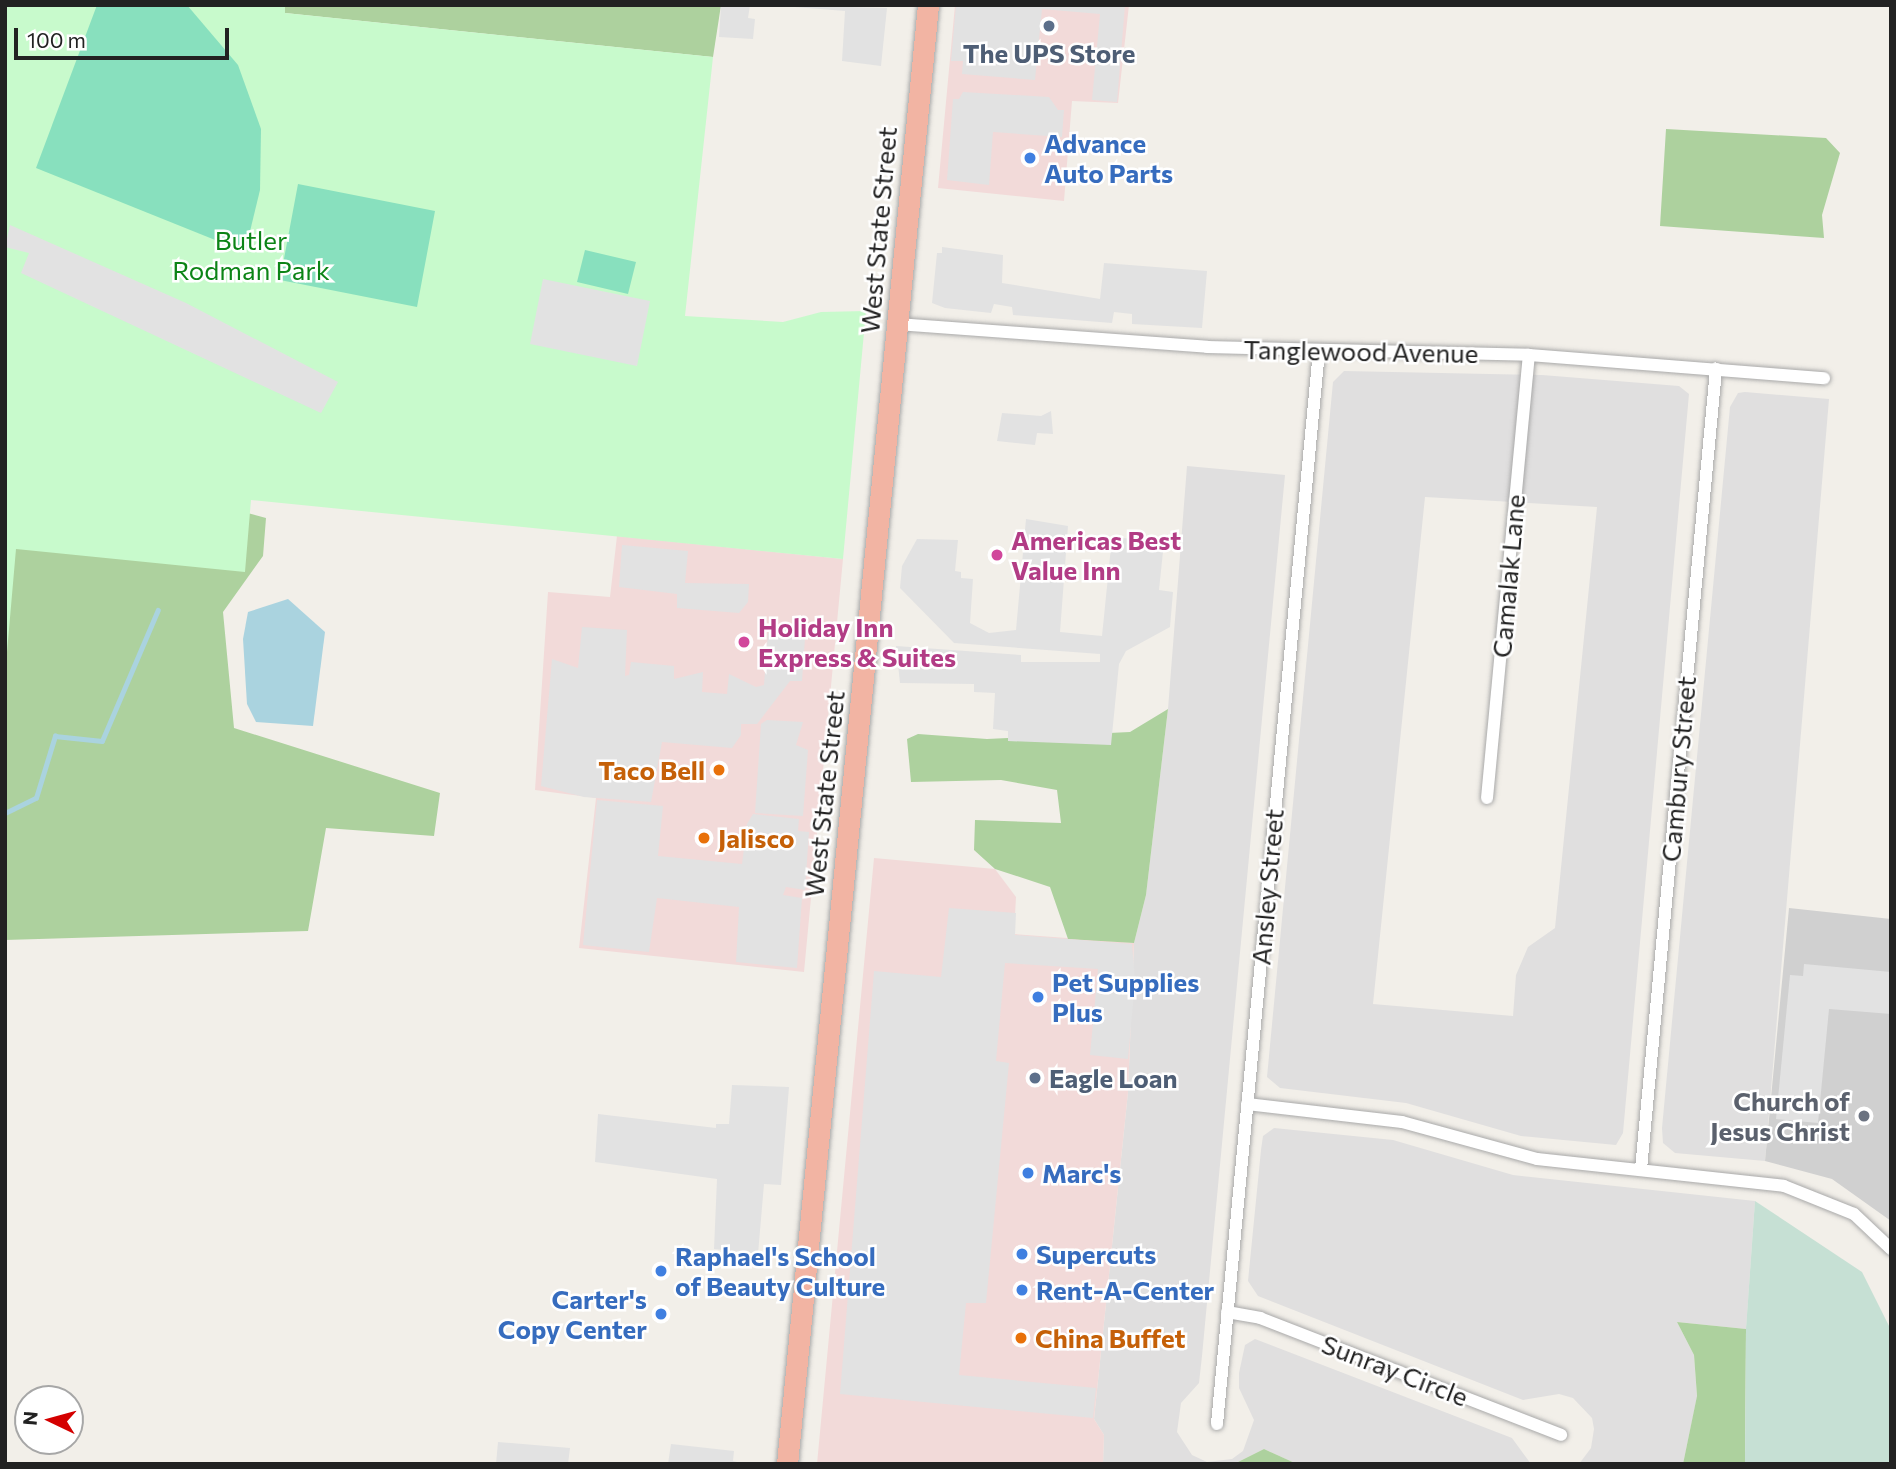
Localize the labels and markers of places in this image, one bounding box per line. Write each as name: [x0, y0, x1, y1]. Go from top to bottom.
marker: The UPS Store: [1041, 18, 1057, 34]
place label: The UPS Store: [963, 37, 1135, 69]
place label: Advance Auto Parts: [1044, 127, 1173, 188]
marker: Advance Auto Parts: [1022, 150, 1038, 166]
place label: Americas Best Value Inn: [1011, 524, 1181, 586]
marker: Americas Best Value Inn: [989, 547, 1005, 563]
place label: Holiday Inn Express & Suites: [758, 611, 956, 672]
marker: Holiday Inn Express & Suites: [736, 634, 752, 650]
place label: Taco Bell: [598, 754, 705, 786]
marker: Taco Bell: [711, 762, 727, 778]
place label: Jalisco: [718, 822, 795, 854]
marker: Jalisco: [696, 830, 712, 846]
place label: Pet Supplies Plus: [1052, 966, 1199, 1028]
marker: Pet Supplies Plus: [1030, 989, 1046, 1005]
place label: Eagle Loan: [1049, 1062, 1178, 1094]
marker: Eagle Loan: [1027, 1070, 1043, 1086]
place label: Church of Jesus Christ: [1710, 1085, 1850, 1146]
marker: Church of Jesus Christ: [1856, 1108, 1872, 1124]
place label: Marc's: [1042, 1157, 1121, 1189]
marker: Marc's: [1020, 1165, 1036, 1181]
place label: Supercuts: [1036, 1238, 1156, 1270]
place label: Raphael's School of Beauty Culture: [675, 1240, 885, 1302]
marker: Supercuts: [1014, 1246, 1030, 1262]
marker: Raphael's School of Beauty Culture: [653, 1263, 669, 1279]
place label: Rent-A-Center: [1036, 1274, 1214, 1306]
marker: Rent-A-Center: [1014, 1282, 1030, 1298]
place label: Carter's Copy Center: [498, 1283, 647, 1344]
marker: Carter's Copy Center: [653, 1306, 669, 1322]
place label: China Buffet: [1035, 1322, 1186, 1354]
marker: China Buffet: [1013, 1330, 1029, 1346]

